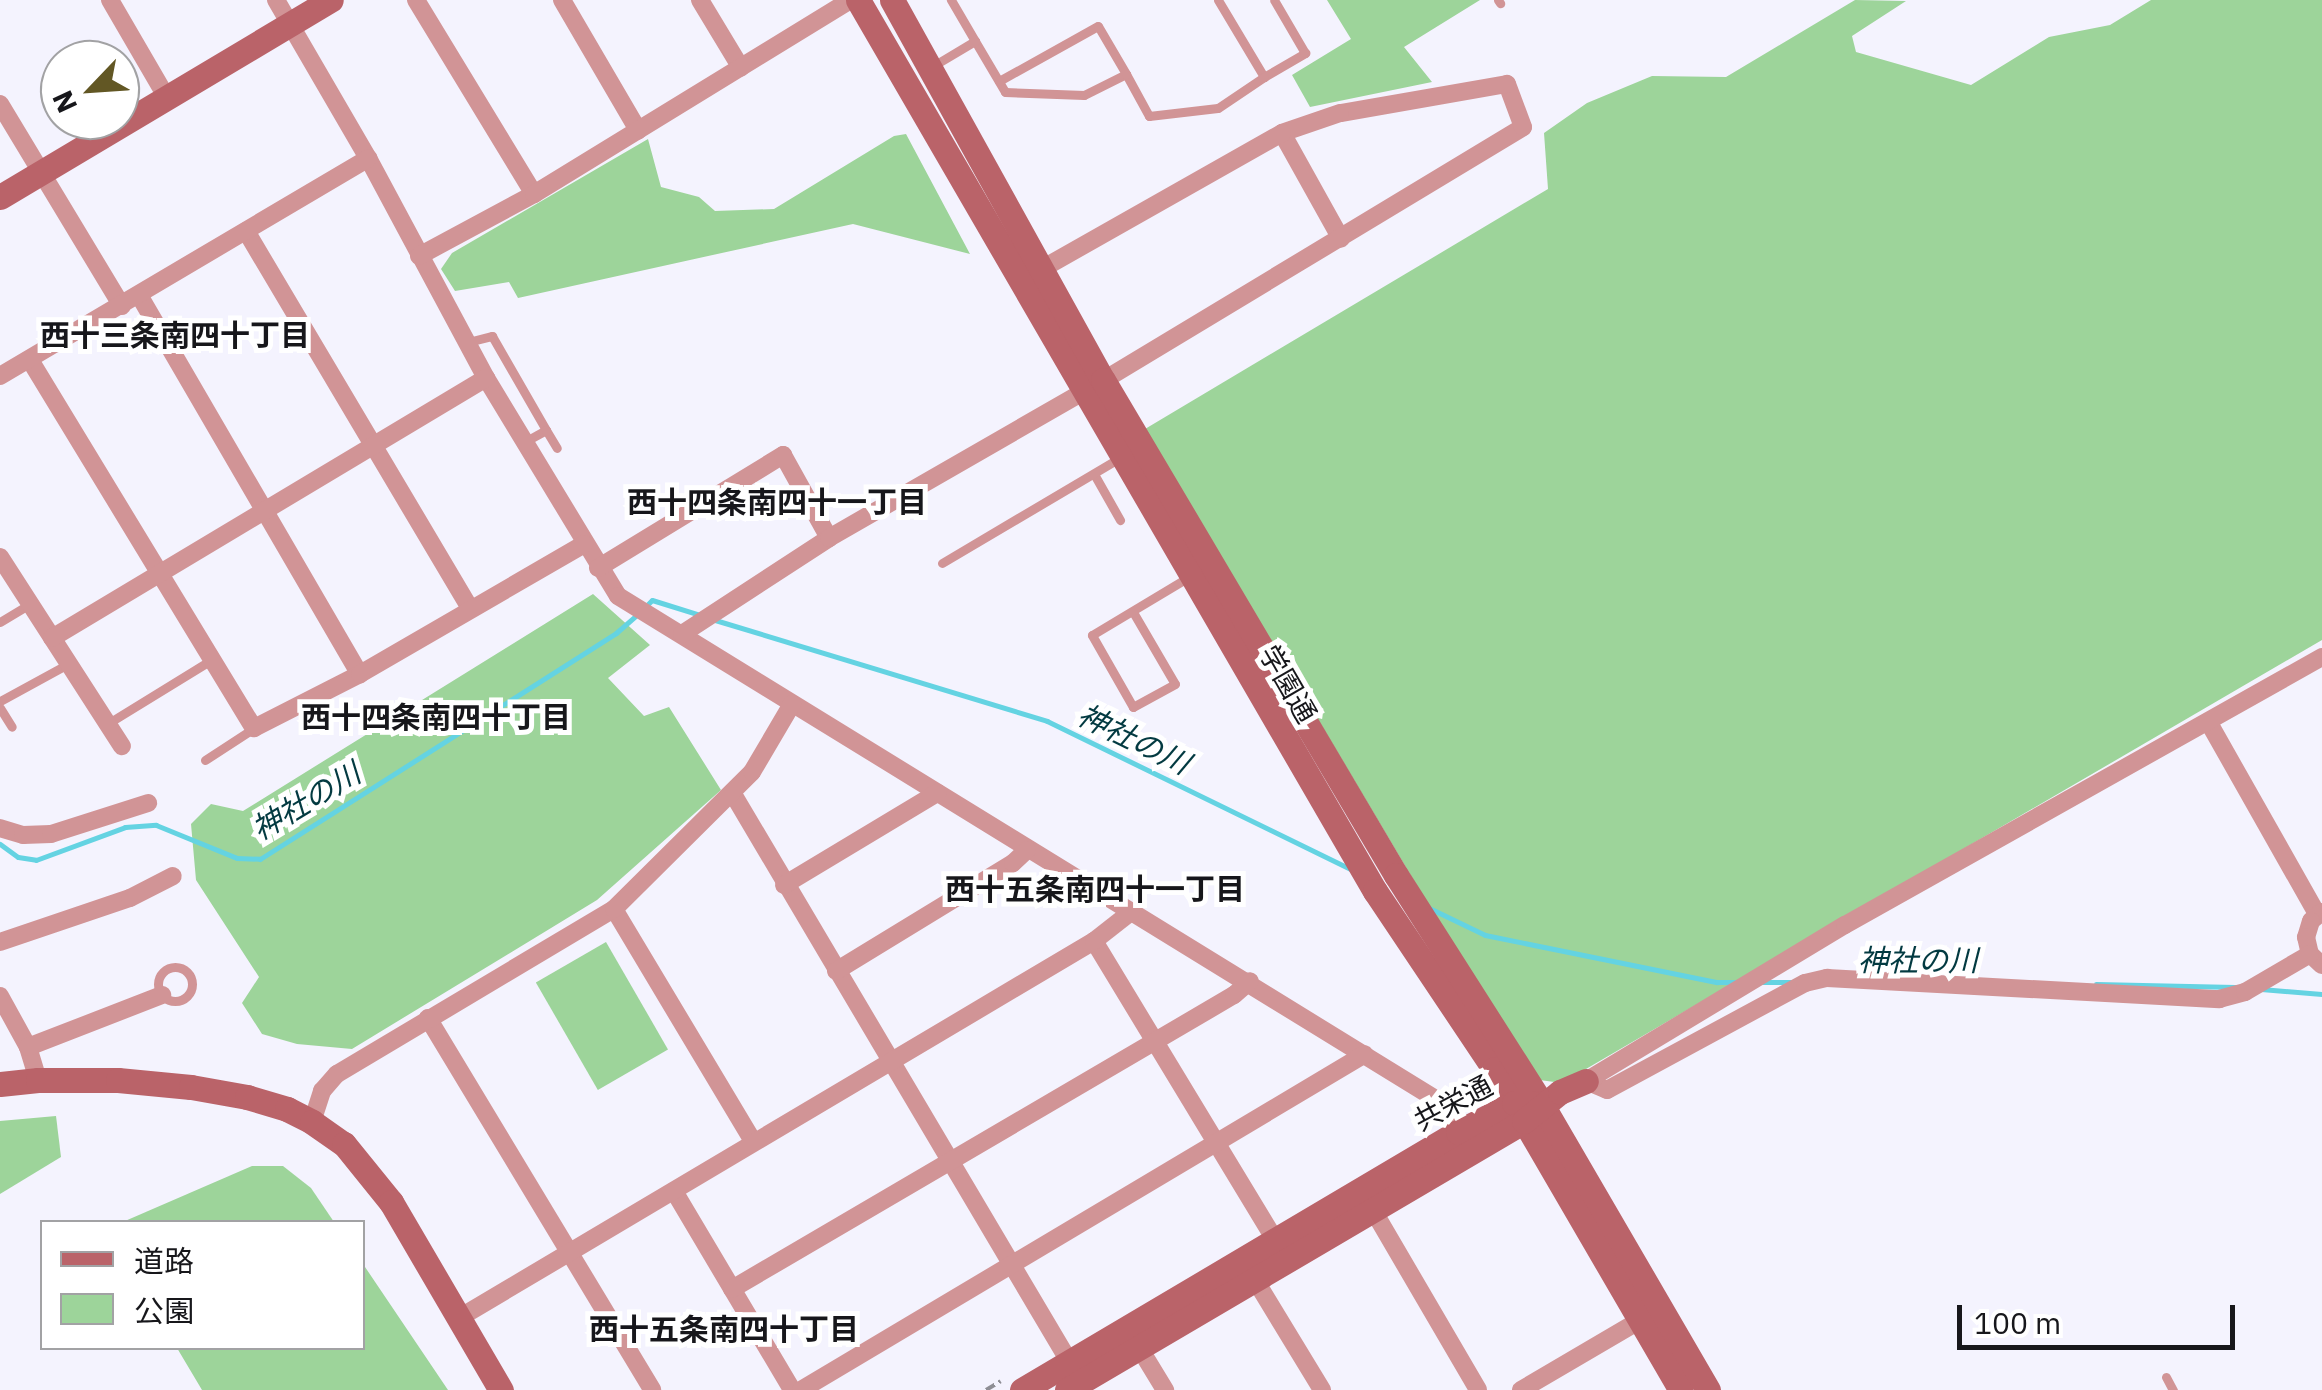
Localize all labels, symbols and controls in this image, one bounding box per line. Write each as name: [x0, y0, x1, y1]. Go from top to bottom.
north arrow: [40, 40, 140, 140]
text: N: [43, 85, 85, 119]
district label: 西十三条南四十丁目: [40, 317, 310, 353]
district label: 西十四条南四十一丁目: [627, 484, 927, 520]
street label: 学園通: [1252, 639, 1324, 729]
water label: 神社の川: [1072, 697, 1196, 781]
district label: 西十四条南四十丁目: [301, 699, 571, 735]
water label: 神社の川: [245, 755, 367, 847]
district label: 西十五条南四十一丁目: [945, 871, 1245, 907]
water label: 神社の川: [1858, 942, 1978, 978]
street label: 共栄通: [1408, 1068, 1498, 1138]
legend: [40, 1220, 365, 1350]
text: 道路: [134, 1241, 194, 1280]
scale bar: [1962, 1285, 2240, 1347]
text: 公園: [134, 1291, 194, 1330]
text: 100 m: [1974, 1303, 2061, 1342]
district label: 西十五条南四十丁目: [589, 1311, 859, 1347]

